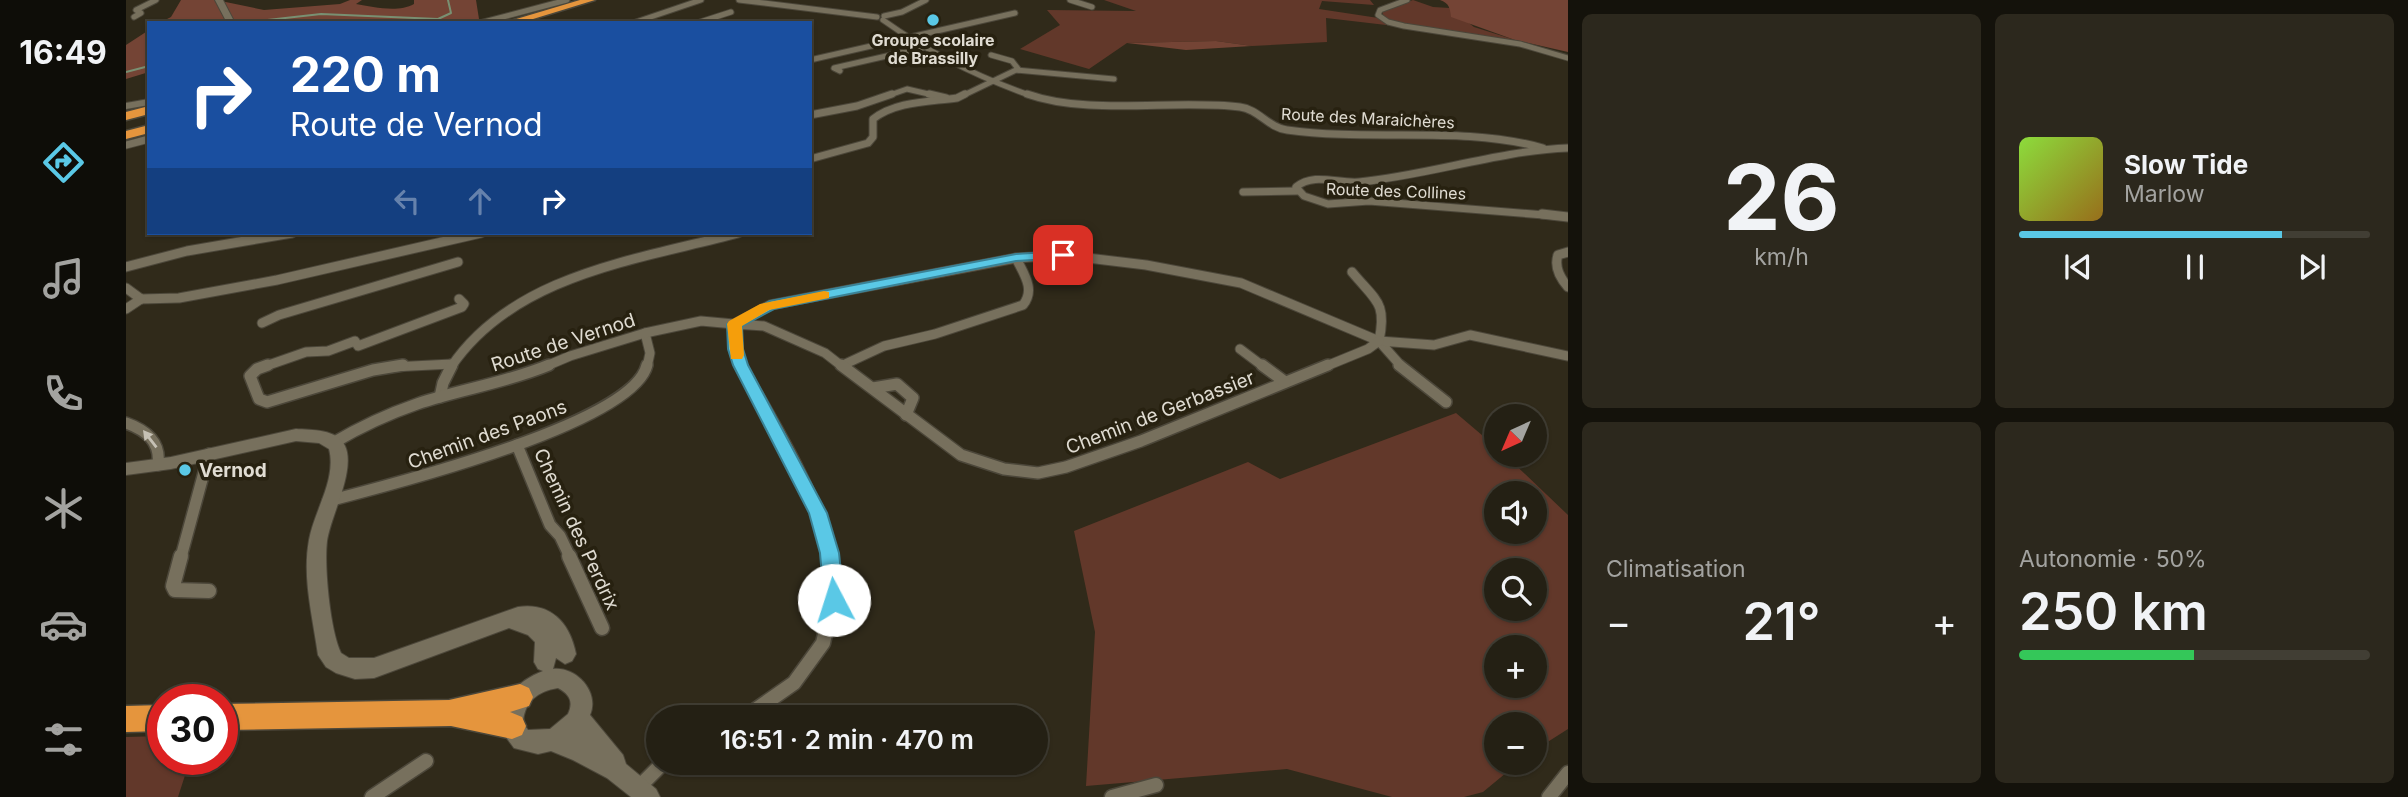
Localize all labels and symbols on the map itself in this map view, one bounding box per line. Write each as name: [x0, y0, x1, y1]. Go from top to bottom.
marker: Groupe scolaire de Brassilly: [925, 12, 941, 28]
place label: Groupe scolaire de Brassilly: [871, 30, 995, 68]
street label: Route des Maraichères: [1281, 103, 1455, 133]
street label: Route des Collines: [1326, 179, 1466, 203]
pin: [1033, 225, 1093, 285]
street label: Route de Vernod: [488, 308, 638, 377]
street label: Chemin de Gerbassier: [1063, 366, 1258, 459]
street label: Chemin des Paons: [405, 395, 570, 474]
north arrow: [1484, 404, 1547, 467]
one-way arrow: [142, 430, 157, 448]
street label: Chemin des Perdrix: [529, 445, 624, 614]
place label: Vernod: [199, 459, 267, 482]
marker: Vernod: [177, 462, 193, 478]
position arrow: [797, 563, 871, 637]
speed limit sign: 30: [147, 684, 238, 775]

